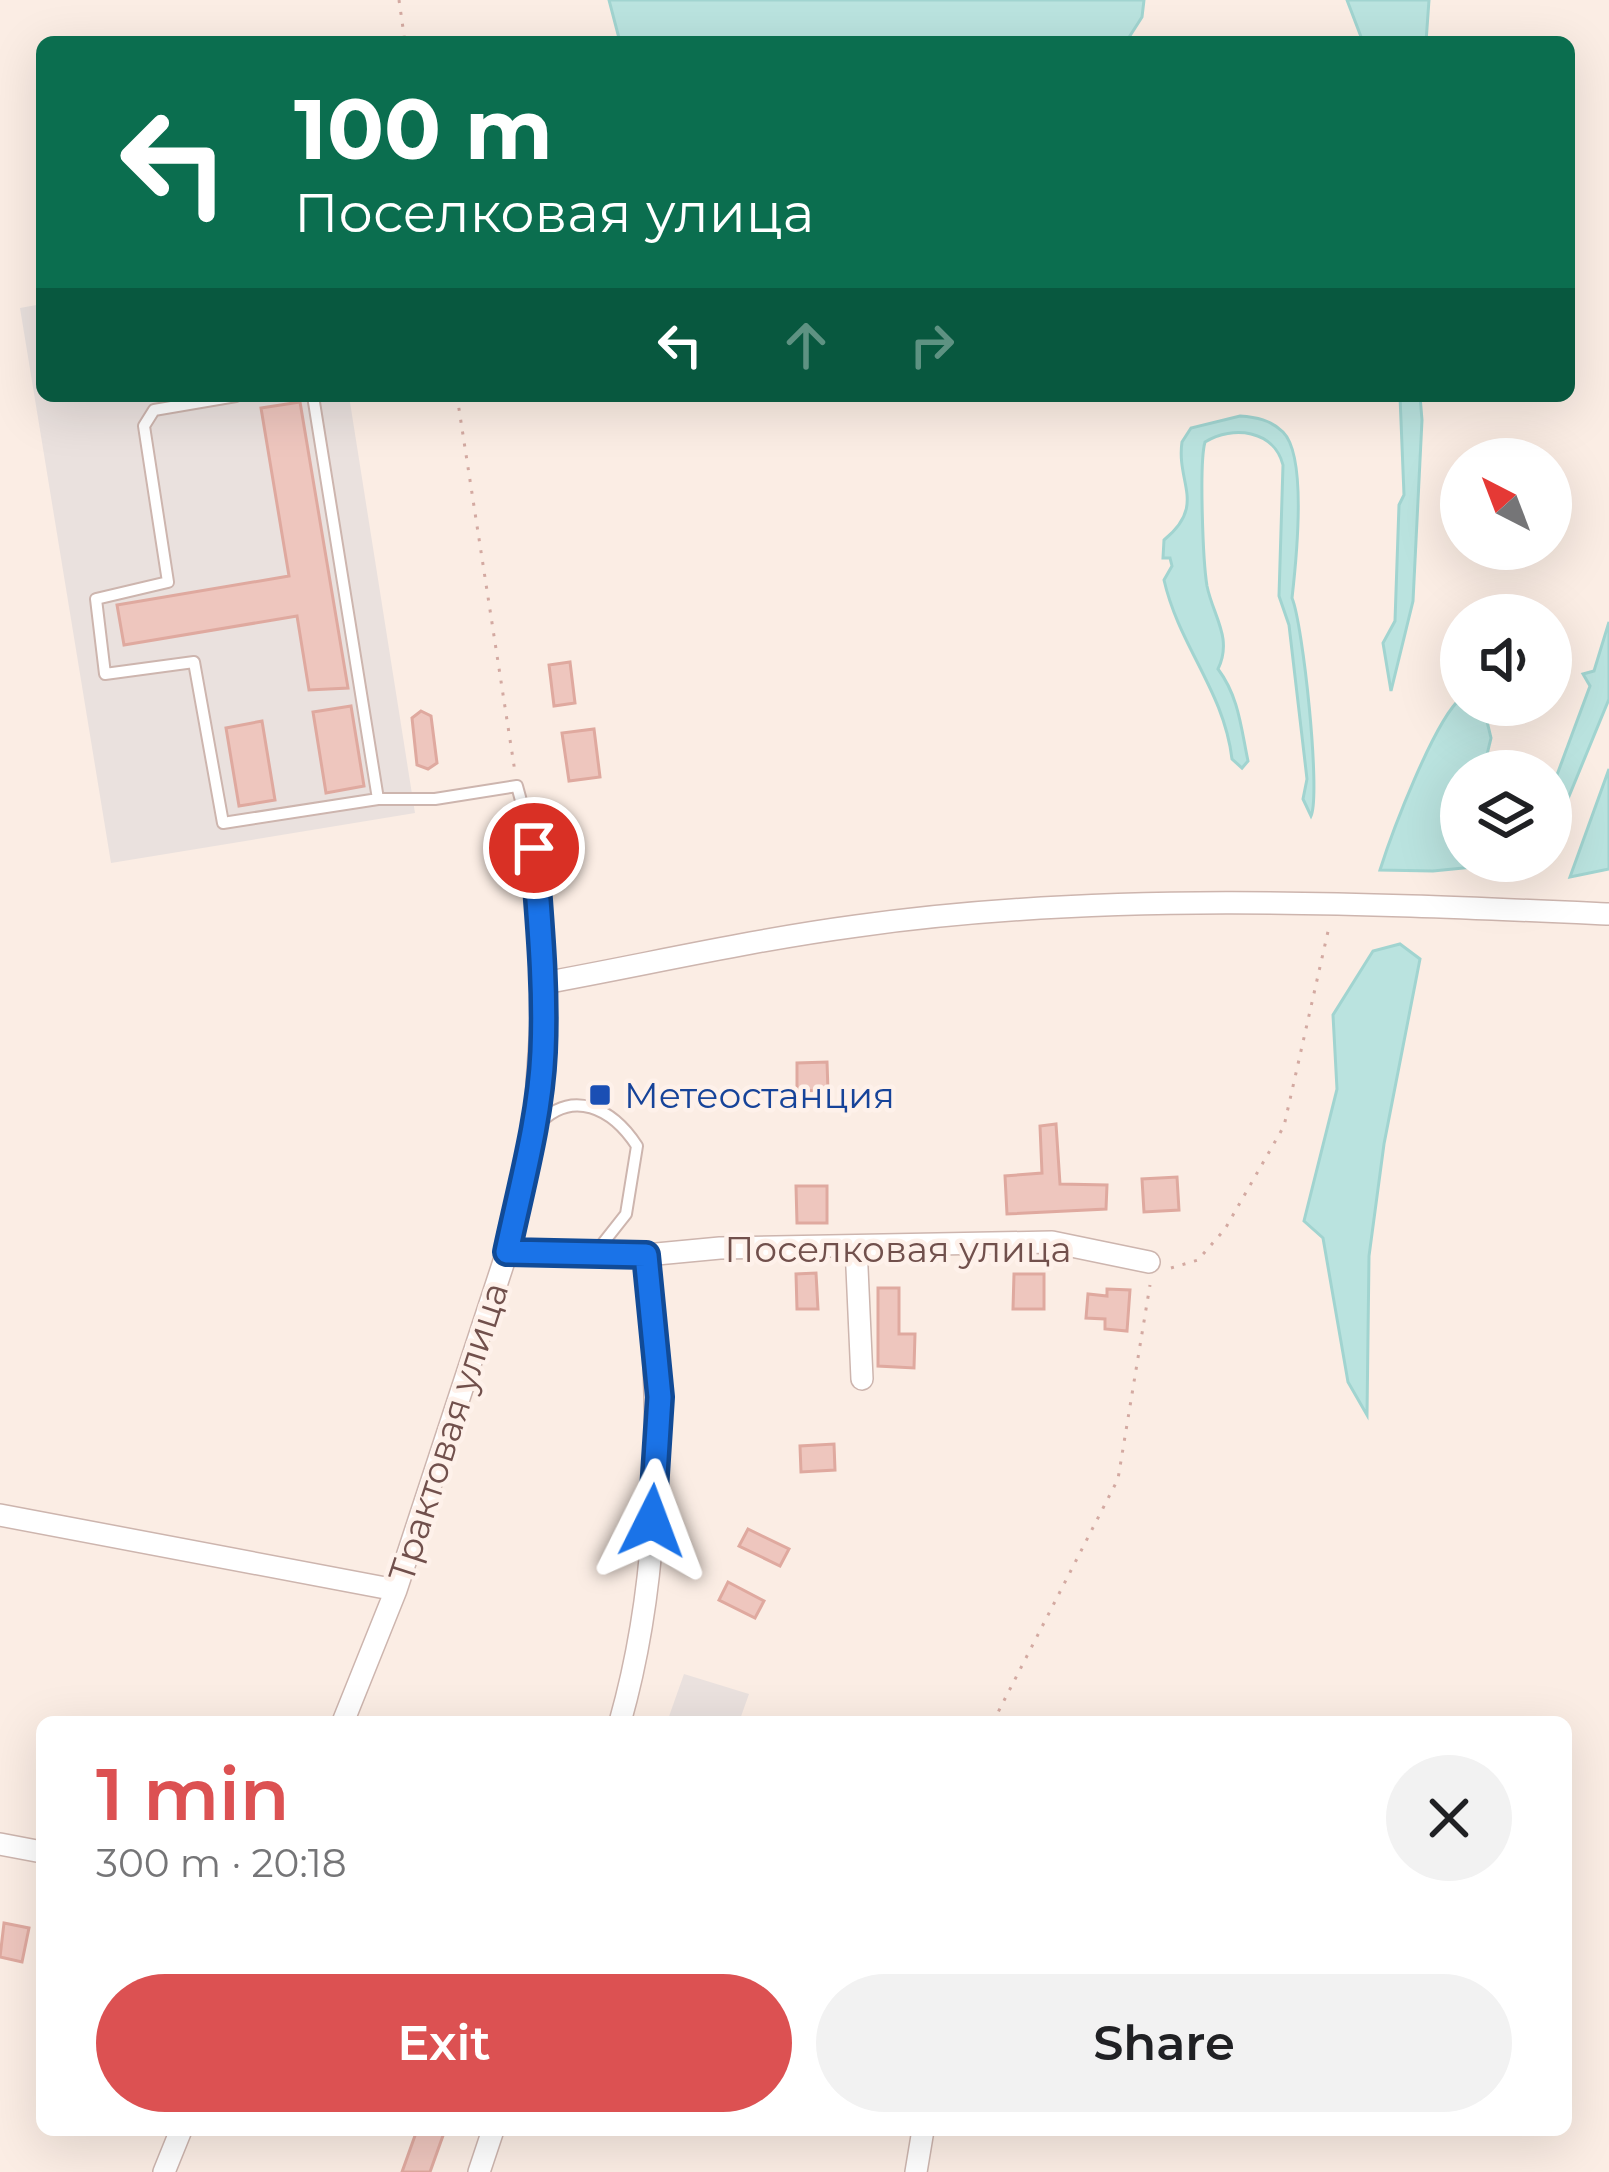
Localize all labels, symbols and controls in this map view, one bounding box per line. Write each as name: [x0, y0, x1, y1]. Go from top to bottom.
text: 100 m: [294, 78, 553, 180]
icon: left: [96, 84, 252, 240]
text: Поселковая улица: [294, 180, 814, 246]
icon: left: [647, 312, 713, 378]
icon: ahead: [773, 312, 839, 378]
icon: right: [899, 312, 965, 378]
north arrow: [1440, 438, 1572, 570]
map controls: [1440, 438, 1572, 882]
button: sound: [1440, 594, 1572, 726]
button: layers: [1440, 750, 1572, 882]
pin: [483, 797, 585, 899]
icon: arrive: [501, 815, 567, 881]
place label: Метеостанция: [624, 1073, 895, 1117]
marker: Метеостанция: [587, 1082, 613, 1108]
street label: Поселковая улица: [725, 1227, 1071, 1271]
street label: Трактовая улица: [379, 1277, 517, 1587]
position arrow: [589, 1458, 715, 1584]
text: 1 min: [96, 1750, 289, 1838]
button: close: [1386, 1755, 1512, 1881]
text: 300 m · 20:18: [96, 1839, 347, 1887]
button: Exit: [96, 1974, 792, 2112]
button: Share: [816, 1974, 1512, 2112]

